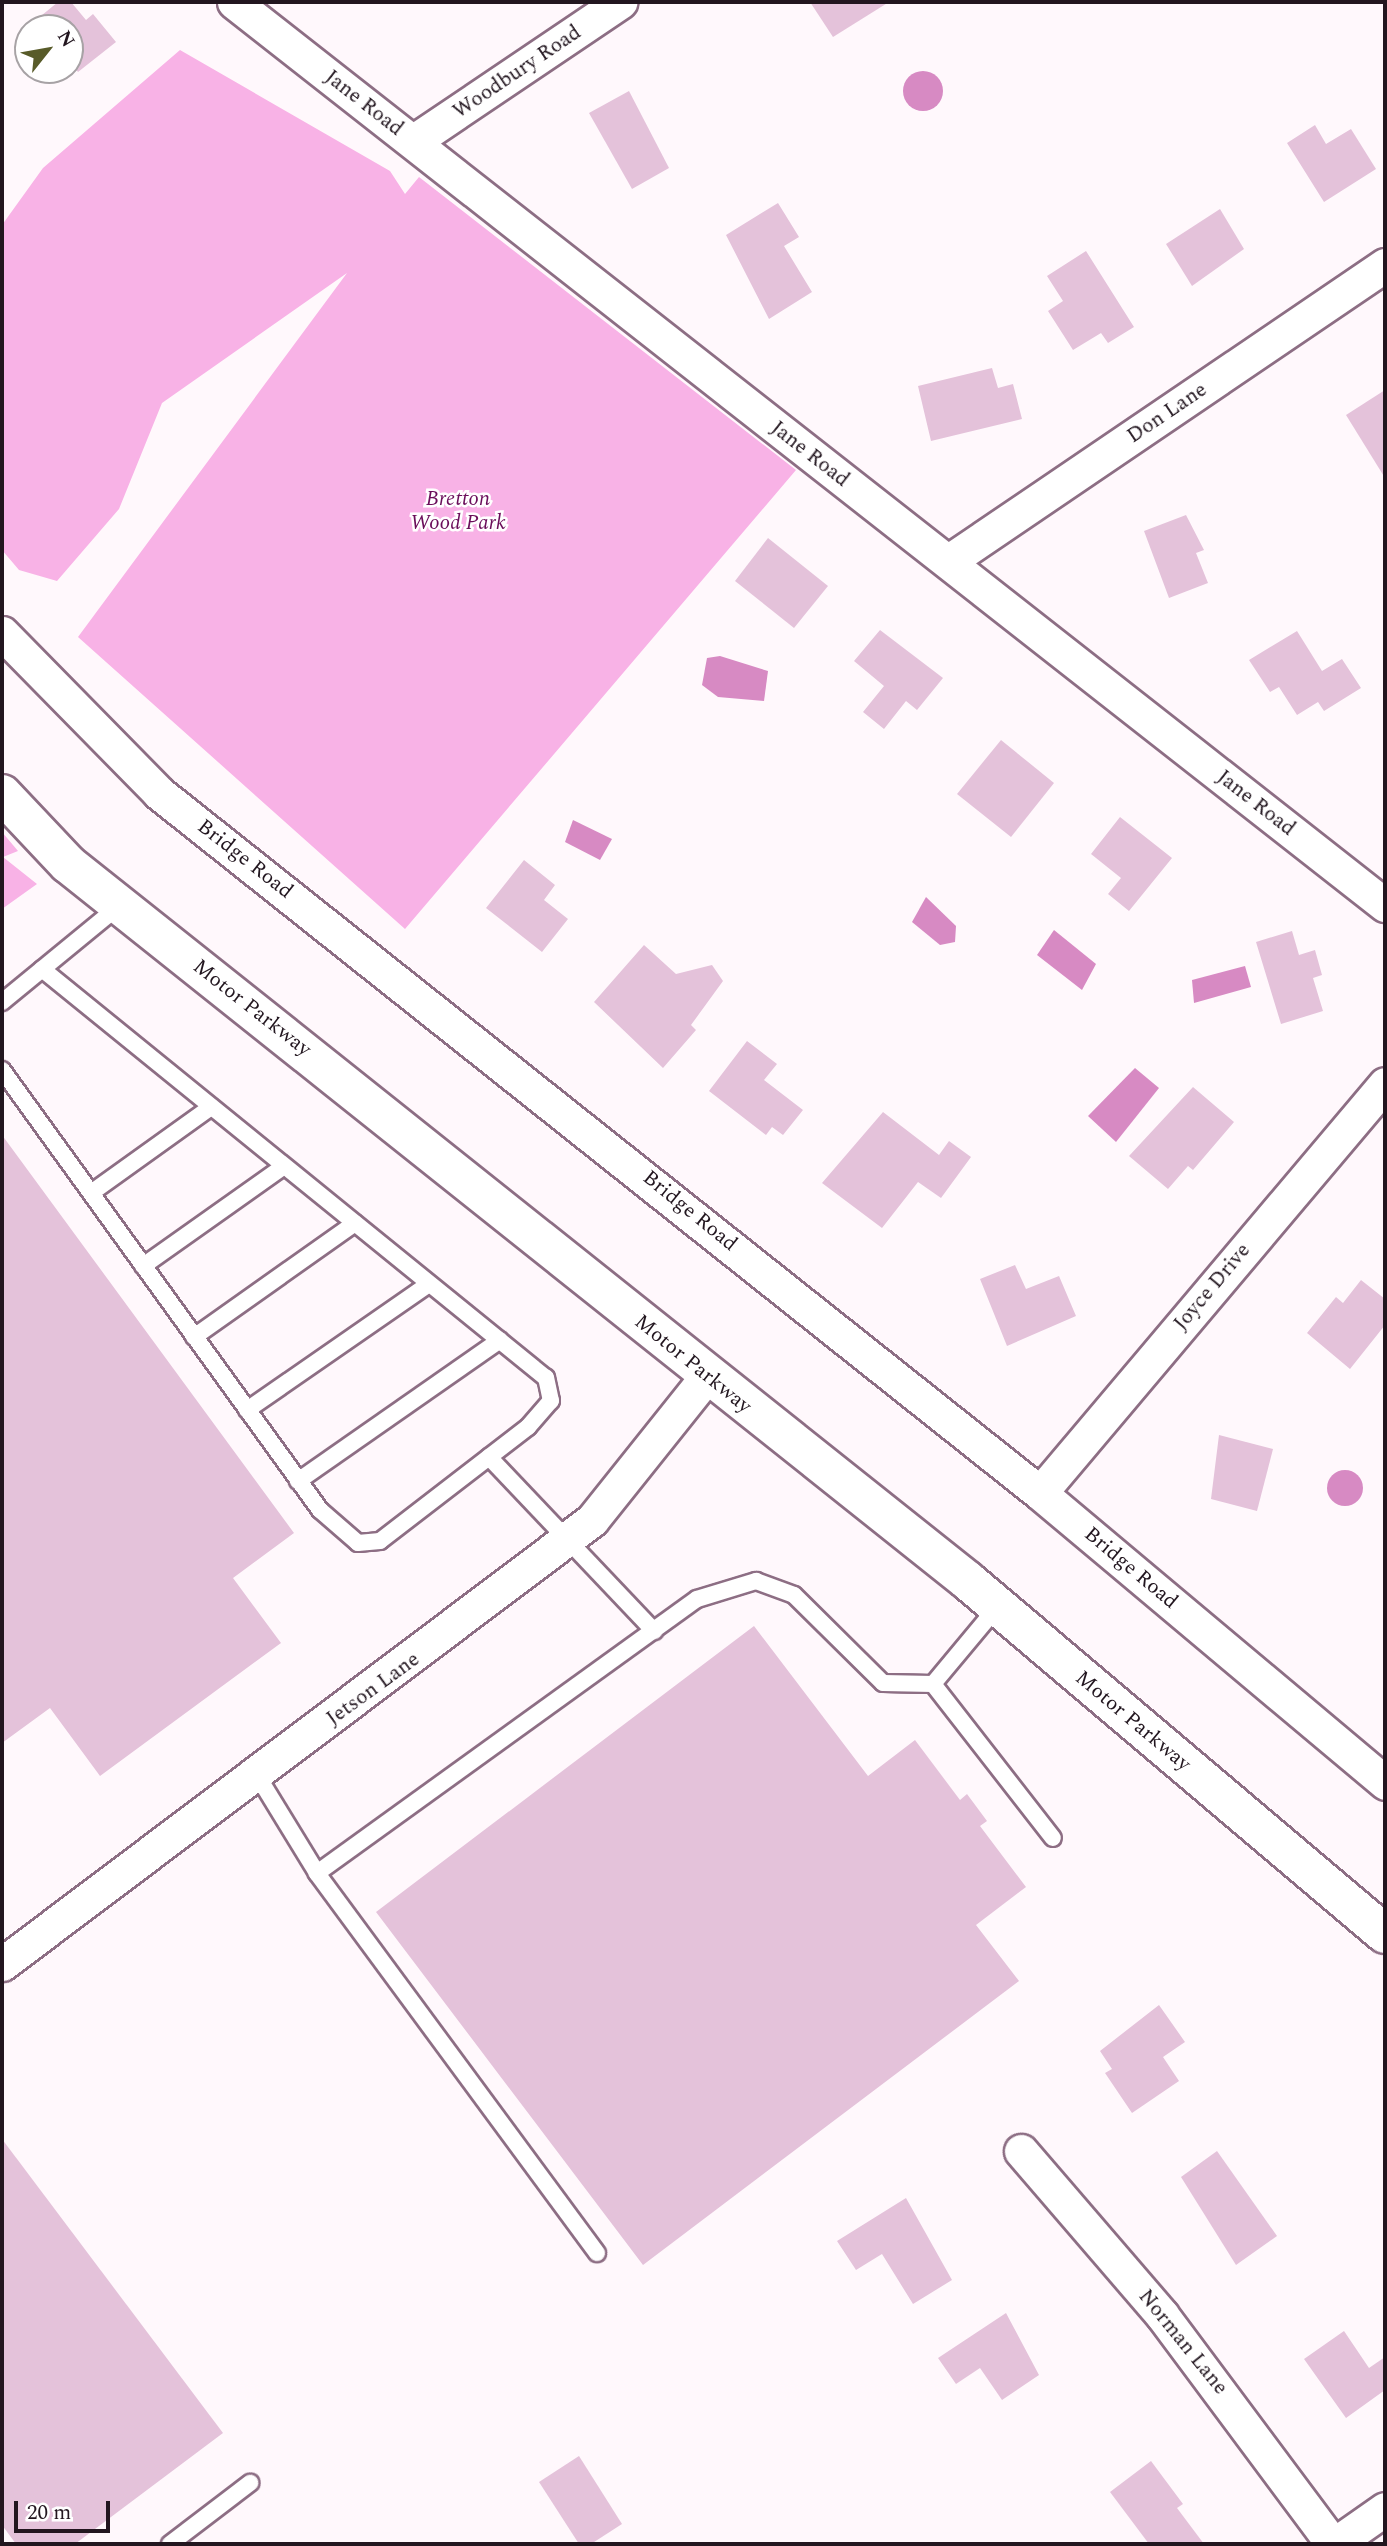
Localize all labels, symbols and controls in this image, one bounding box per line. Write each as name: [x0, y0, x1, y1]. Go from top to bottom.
north arrow: [14, 14, 84, 84]
street label: Woodbury Road: [448, 20, 586, 124]
text: N: [49, 25, 82, 53]
street label: Jane Road: [320, 65, 408, 141]
street label: Don Lane: [1122, 377, 1212, 449]
street label: Jane Road: [766, 416, 854, 492]
park label: Bretton Wood Park: [410, 486, 506, 536]
street label: Jane Road: [1212, 765, 1300, 841]
street label: Bridge Road: [192, 814, 298, 904]
street label: Motor Parkway: [188, 954, 316, 1062]
street label: Bridge Road: [638, 1165, 742, 1257]
street label: Joyce Drive: [1168, 1238, 1256, 1336]
street label: Motor Parkway: [629, 1309, 757, 1419]
street label: Bridge Road: [1079, 1522, 1183, 1614]
street label: Jetson Lane: [321, 1647, 425, 1731]
street label: Motor Parkway: [1070, 1665, 1196, 1777]
street label: Norman Lane: [1133, 2284, 1233, 2400]
scale bar: [18, 2486, 114, 2530]
text: 20 m: [27, 2497, 71, 2529]

